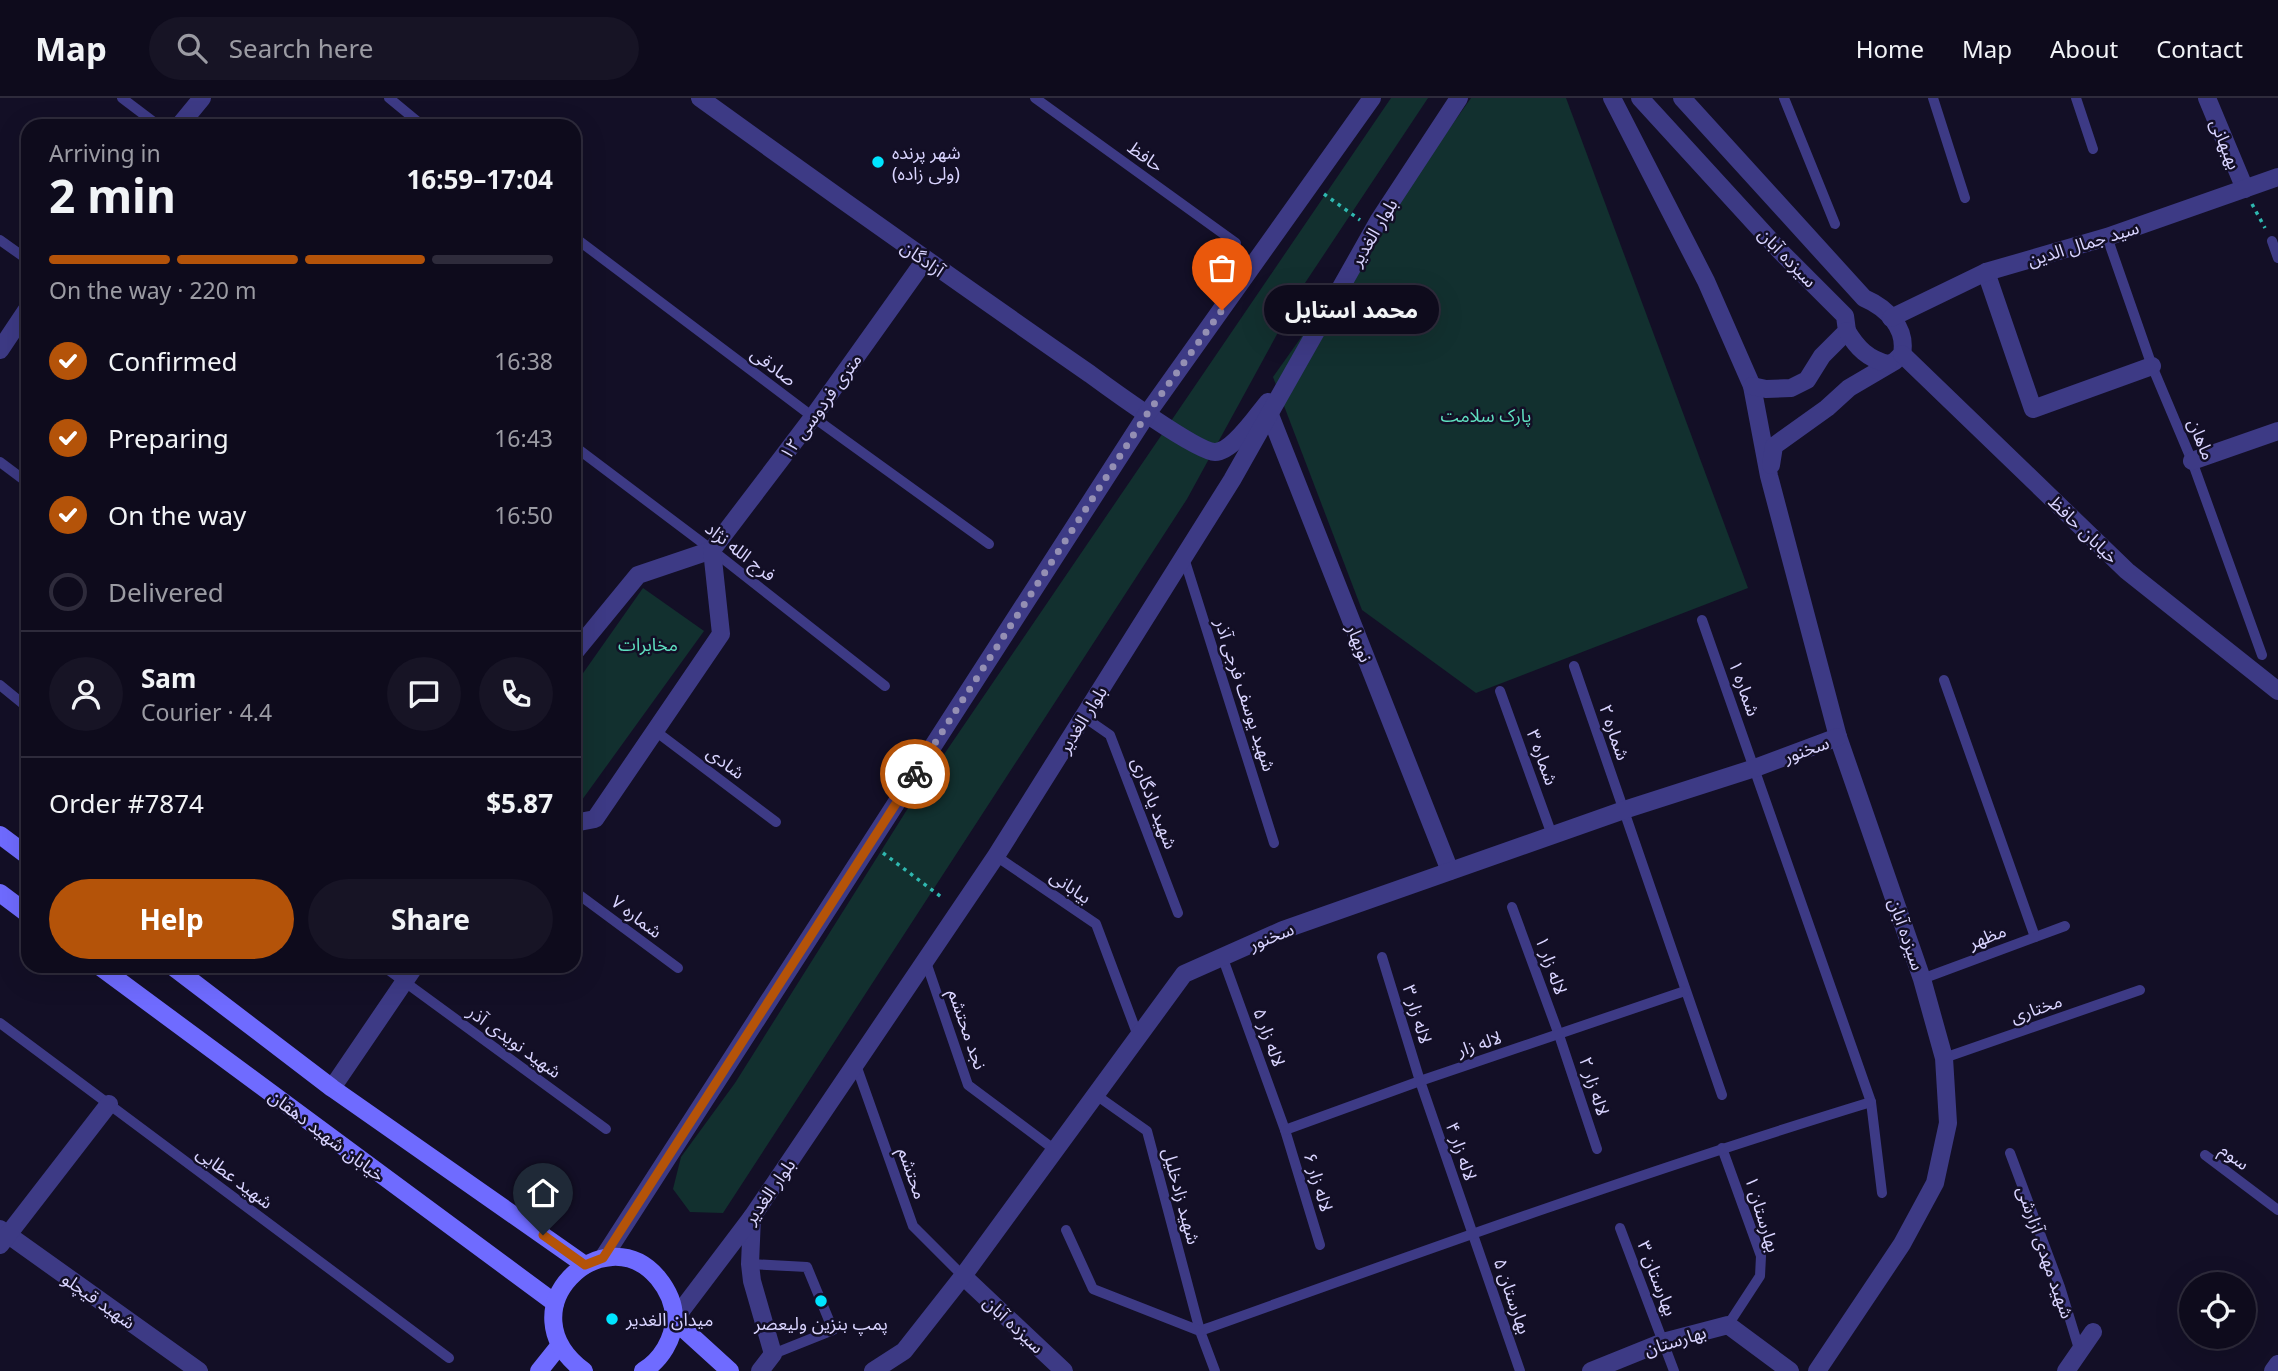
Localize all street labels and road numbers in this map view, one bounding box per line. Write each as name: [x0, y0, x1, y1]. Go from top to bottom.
street label: بهبهانی: [2205, 115, 2247, 173]
street label: حافظ: [1123, 135, 1169, 177]
street label: بلوار الغدیر: [1343, 194, 1403, 271]
street label: سید جمال الدین: [2024, 215, 2142, 271]
street label: سیزده آبان: [1753, 222, 1823, 292]
street label: آزادگان: [896, 234, 950, 282]
street label: صادقی: [746, 341, 802, 391]
street label: ۱۲ متری فردوسی: [773, 348, 867, 464]
street label: ماهان: [2183, 415, 2221, 463]
street label: خیابان حافظ: [2044, 490, 2124, 568]
street label: فرج الله نژاد: [699, 516, 781, 588]
street label: شهید یوسف فرجی آذر: [1210, 615, 1282, 774]
street label: نوبهار: [1341, 619, 1378, 666]
street label: شماره ۱: [1724, 657, 1766, 719]
street label: بلوار الغدیر: [1051, 681, 1112, 758]
street label: شماره ۲: [1594, 701, 1636, 763]
street label: شماره ۳: [1522, 726, 1564, 788]
street label: سخنور: [1779, 730, 1832, 769]
street label: شادی: [702, 740, 750, 784]
street label: شهید یادگاری: [1127, 754, 1183, 852]
street label: بیابانی: [1046, 863, 1096, 909]
street label: شماره ۷: [607, 889, 667, 943]
street label: سیزده آبان: [1884, 895, 1930, 973]
street label: سخنور: [1244, 916, 1297, 956]
street label: مظهر: [1964, 918, 2009, 954]
street label: لاله زار ۱: [1530, 932, 1574, 998]
street label: لاله زار ۳: [1398, 982, 1438, 1046]
street label: نجد محتشم: [941, 986, 993, 1073]
street label: مختاری: [2007, 988, 2065, 1028]
street label: شهید نویدی آذر: [463, 998, 567, 1083]
street label: لاله زار ۵: [1248, 1004, 1292, 1070]
street label: لاله زار: [1453, 1025, 1504, 1062]
street label: لاله زار ۲: [1574, 1053, 1616, 1119]
street label: خیابان شهید دهقان: [264, 1084, 390, 1186]
street label: لاله زار ۴: [1441, 1118, 1483, 1184]
street label: سوم: [2213, 1137, 2255, 1177]
street label: شهید عطایی: [192, 1140, 278, 1214]
street label: محتشم: [891, 1144, 933, 1203]
street label: شهید زادخلیل: [1158, 1145, 1206, 1247]
street label: لاله زار ۶: [1299, 1150, 1339, 1214]
street label: بلوار الغدیر: [737, 1154, 800, 1229]
street label: بهارستان ۱: [1740, 1173, 1786, 1255]
street label: شهید مهدی آزارشی: [2012, 1182, 2080, 1322]
street label: بهارستان ۳: [1633, 1237, 1683, 1319]
street label: بهارستان ۵: [1489, 1255, 1537, 1337]
street label: شهید قیچلو: [58, 1266, 140, 1334]
street label: سیزده آبان: [979, 1290, 1049, 1358]
street label: بهارستان: [1641, 1319, 1709, 1361]

